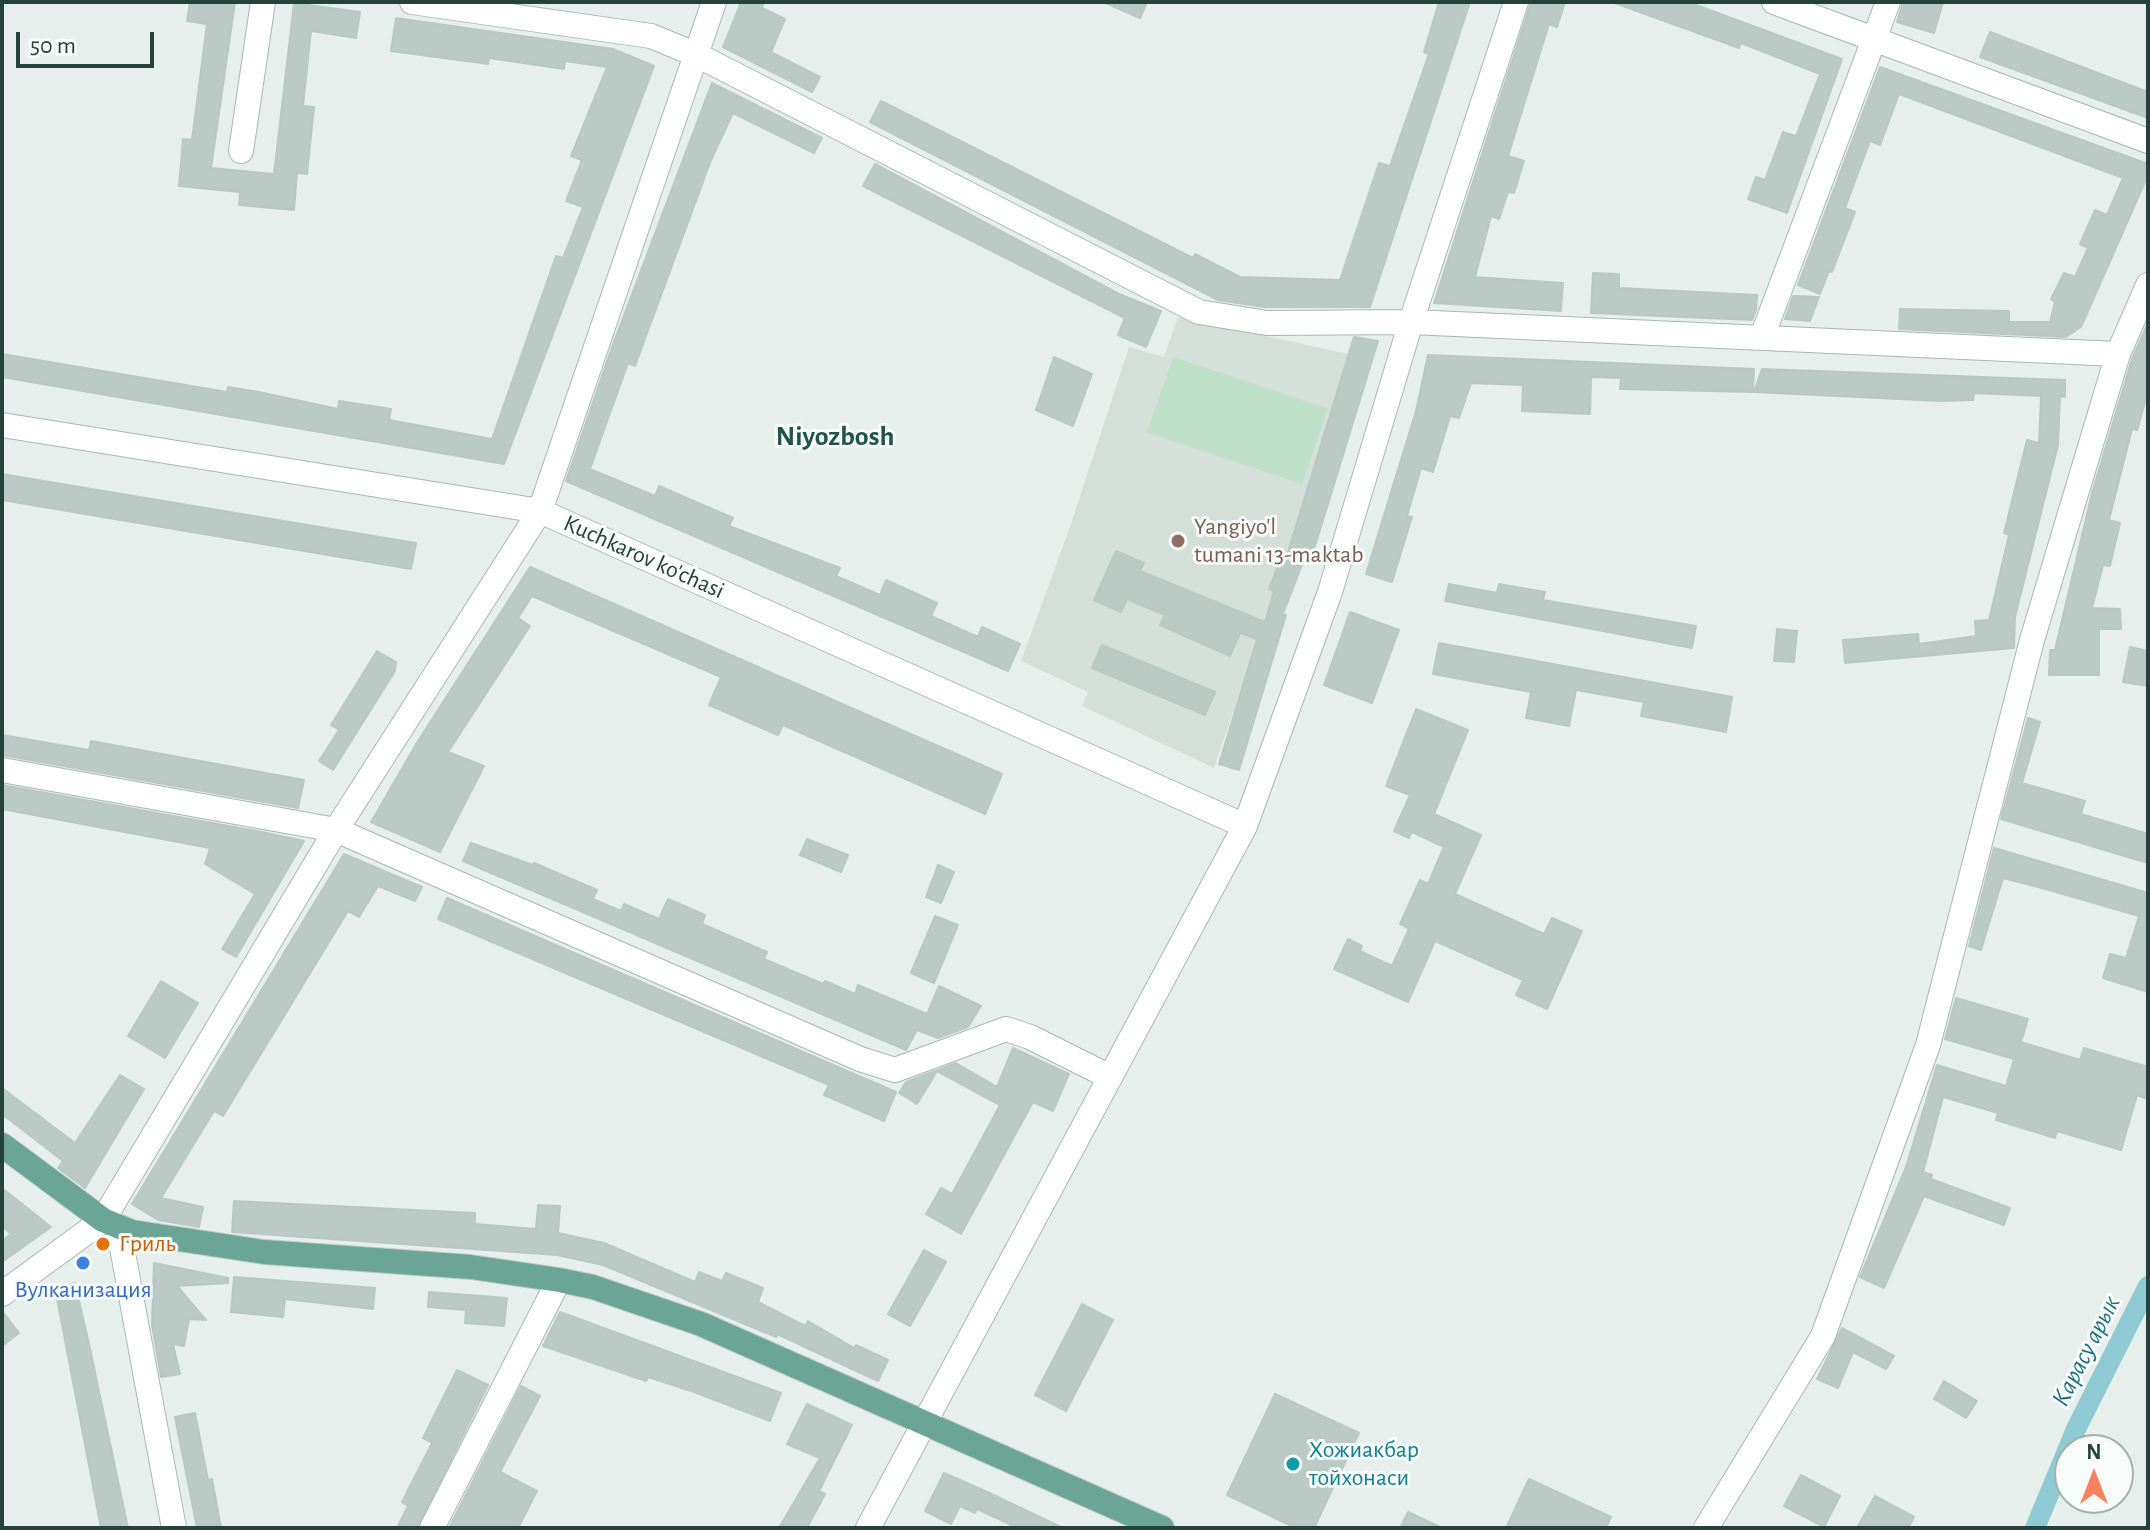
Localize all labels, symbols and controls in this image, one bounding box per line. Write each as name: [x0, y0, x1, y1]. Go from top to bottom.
scale bar: [20, 16, 158, 66]
text: 50 m: [30, 34, 76, 58]
district label: Niyozbosh: [776, 420, 894, 454]
street label: Kuchkarov ko'chasi: [559, 509, 729, 605]
place label: Yangiyo'l tumani 13-maktab: [1194, 513, 1364, 569]
marker: Yangiyo'l tumani 13-maktab: [1169, 532, 1187, 550]
place label: Гриль: [119, 1230, 176, 1258]
marker: Гриль: [94, 1235, 112, 1253]
marker: Вулканизация: [74, 1254, 92, 1272]
place label: Вулканизация: [14, 1276, 152, 1304]
water label: Карасу арык: [2045, 1290, 2127, 1412]
north arrow: [2054, 1434, 2134, 1514]
place label: Хожиакбар тойхонаси: [1309, 1436, 1419, 1492]
text: N: [2086, 1441, 2102, 1463]
marker: Хожиакбар тойхонаси: [1284, 1455, 1302, 1473]

